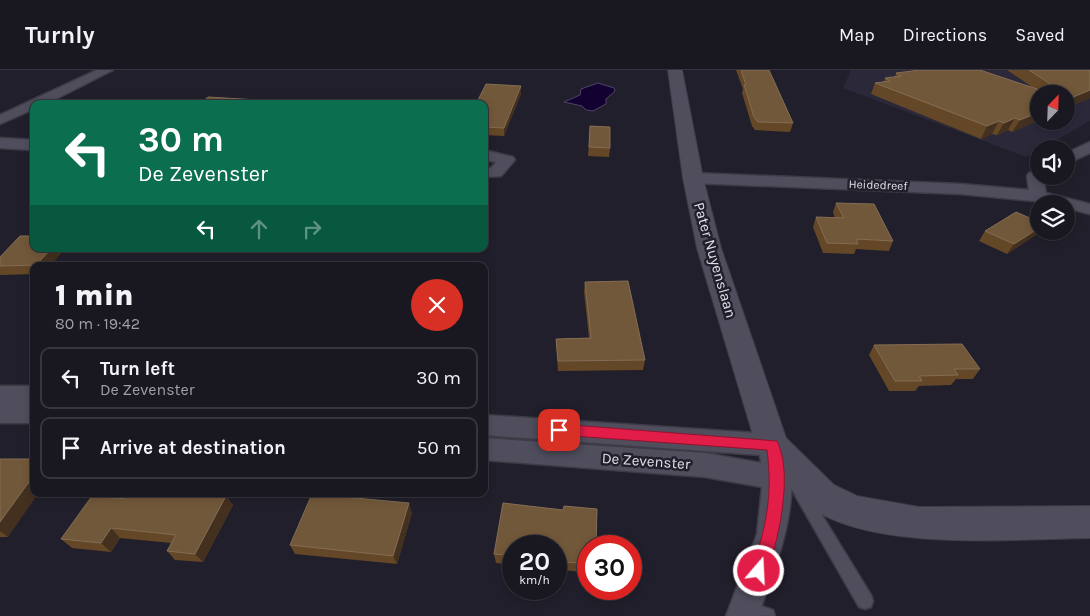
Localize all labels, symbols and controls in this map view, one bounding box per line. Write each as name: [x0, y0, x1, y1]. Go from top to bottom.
text: Turnly: [25, 21, 95, 49]
text: Map: [839, 24, 875, 46]
text: Directions: [903, 24, 987, 46]
text: Saved: [1015, 24, 1065, 46]
north arrow: [1030, 85, 1075, 130]
map controls: [1030, 85, 1075, 240]
text: 30 m: [138, 119, 224, 160]
icon: left: [55, 120, 120, 185]
button: sound: [1030, 140, 1075, 185]
text: De Zevenster: [138, 161, 268, 187]
street label: Heidedreef: [848, 177, 909, 193]
button: layers: [1030, 195, 1075, 240]
street label: Pater Nuyenslaan: [690, 200, 740, 320]
icon: left: [192, 215, 220, 243]
icon: ahead: [245, 215, 273, 243]
icon: right: [298, 215, 326, 243]
text: 1 min: [55, 277, 134, 313]
button: close: [411, 279, 463, 331]
text: 80 m · 19:42: [55, 314, 140, 333]
text: Turn left: [100, 358, 175, 380]
icon: left: [57, 364, 85, 392]
text: 30 m: [416, 367, 461, 389]
text: De Zevenster: [100, 380, 195, 399]
pin: [538, 409, 580, 451]
icon: arrive: [545, 416, 573, 444]
icon: arrive: [57, 434, 85, 462]
text: Arrive at destination: [100, 437, 286, 459]
text: 50 m: [417, 437, 461, 459]
street label: De Zevenster: [601, 449, 691, 473]
speed limit sign: 30: [577, 535, 642, 600]
position arrow: [732, 544, 784, 596]
text: 20: [519, 547, 550, 576]
text: km/h: [519, 573, 550, 587]

